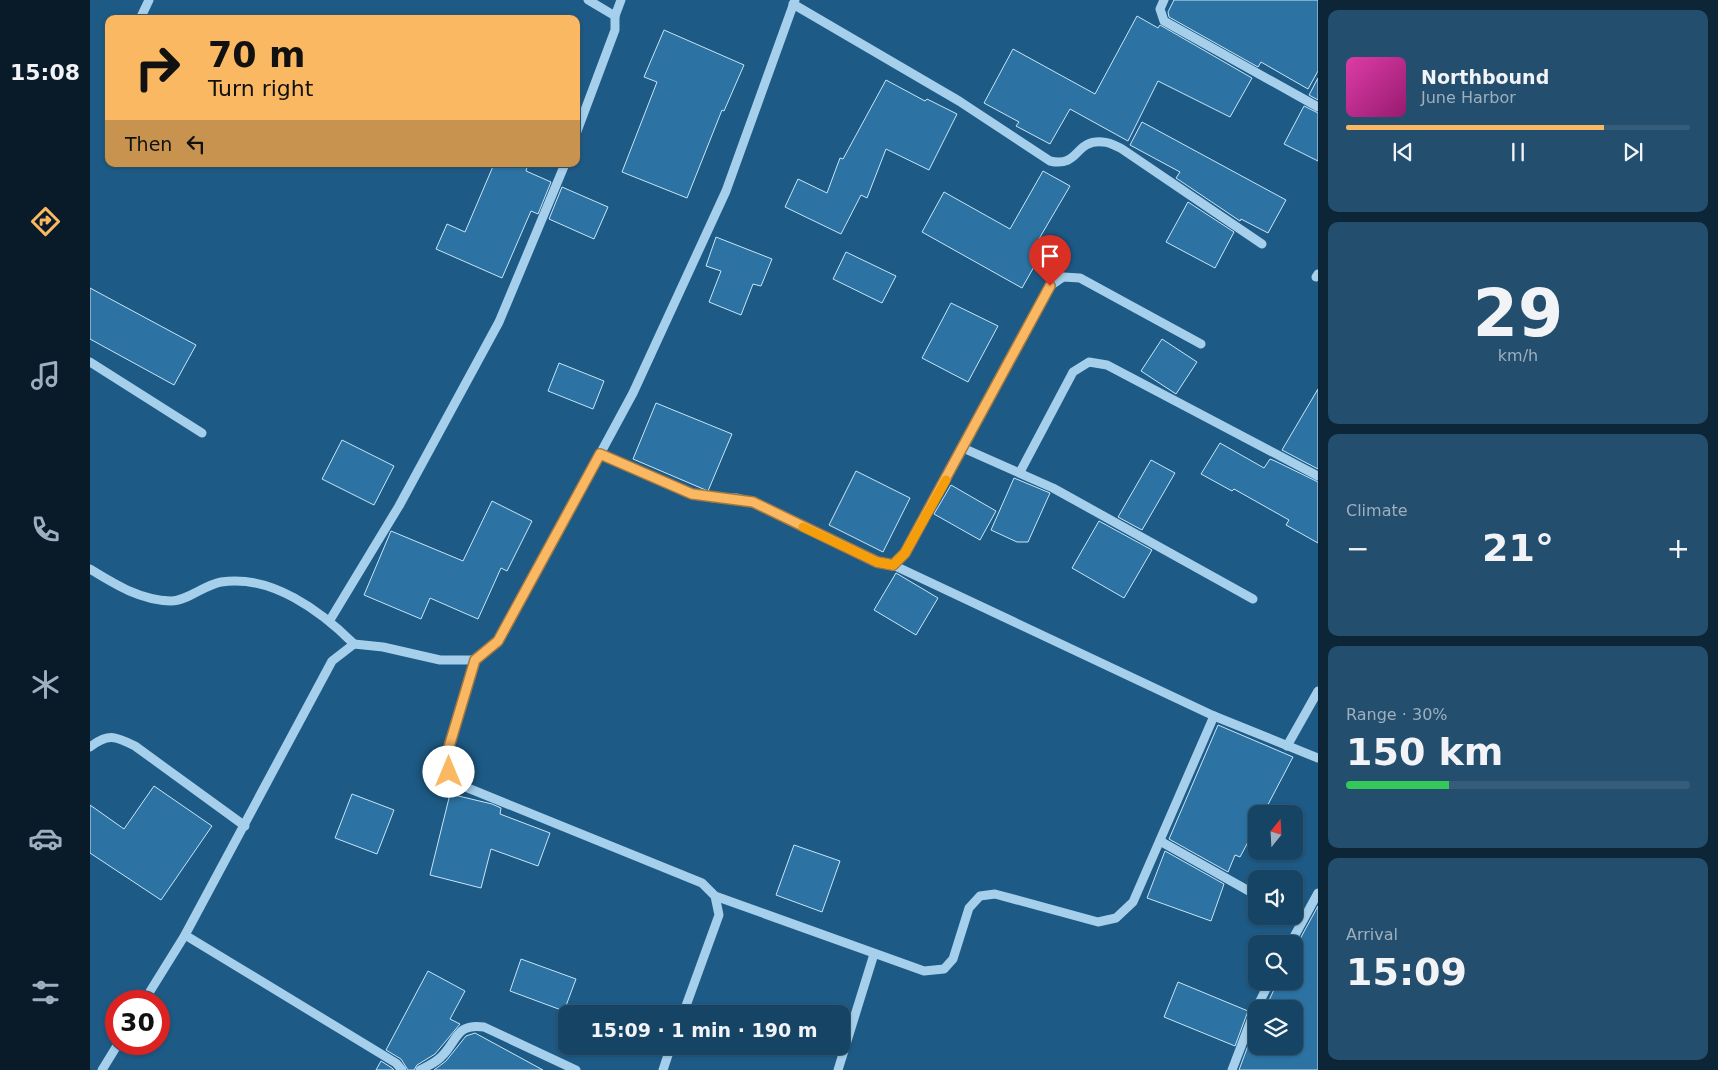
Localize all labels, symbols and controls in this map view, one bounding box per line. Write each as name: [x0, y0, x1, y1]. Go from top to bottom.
icon: right: [125, 35, 190, 100]
text: 70 m: [208, 35, 305, 75]
text: 15:08: [10, 60, 80, 85]
text: Northbound: [1421, 66, 1549, 88]
text: Turn right: [208, 76, 313, 101]
text: June Harbor: [1421, 88, 1516, 107]
icon: left: [182, 130, 210, 158]
text: Then: [125, 133, 172, 155]
icon: previous: [1389, 138, 1417, 166]
icon: pause: [1504, 138, 1532, 166]
icon: next: [1619, 138, 1647, 166]
icon: directions: [28, 204, 63, 239]
pin: [1029, 235, 1071, 286]
icon: arrive: [1036, 242, 1064, 270]
text: 29: [1473, 276, 1563, 351]
text: km/h: [1498, 346, 1538, 365]
icon: music: [28, 358, 63, 393]
text: Climate: [1346, 501, 1408, 520]
icon: phone: [28, 512, 63, 547]
text: 21°: [1482, 526, 1554, 570]
text: −: [1346, 532, 1369, 565]
text: +: [1667, 532, 1690, 565]
icon: climate: [28, 667, 63, 702]
text: Range · 30%: [1346, 705, 1448, 724]
text: 150 km: [1346, 730, 1503, 774]
position arrow: [422, 745, 474, 797]
north arrow: [1248, 805, 1302, 860]
map controls: [1248, 805, 1303, 1055]
icon: car: [28, 821, 63, 856]
button: sound: [1248, 870, 1303, 925]
text: Arrival: [1346, 925, 1398, 944]
button: search: [1248, 935, 1303, 990]
text: 15:09: [1346, 950, 1467, 994]
icon: filters: [28, 975, 63, 1010]
speed limit sign: 30: [105, 990, 170, 1055]
button: layers: [1248, 1000, 1303, 1055]
text: 15:09 · 1 min · 190 m: [590, 1019, 818, 1041]

